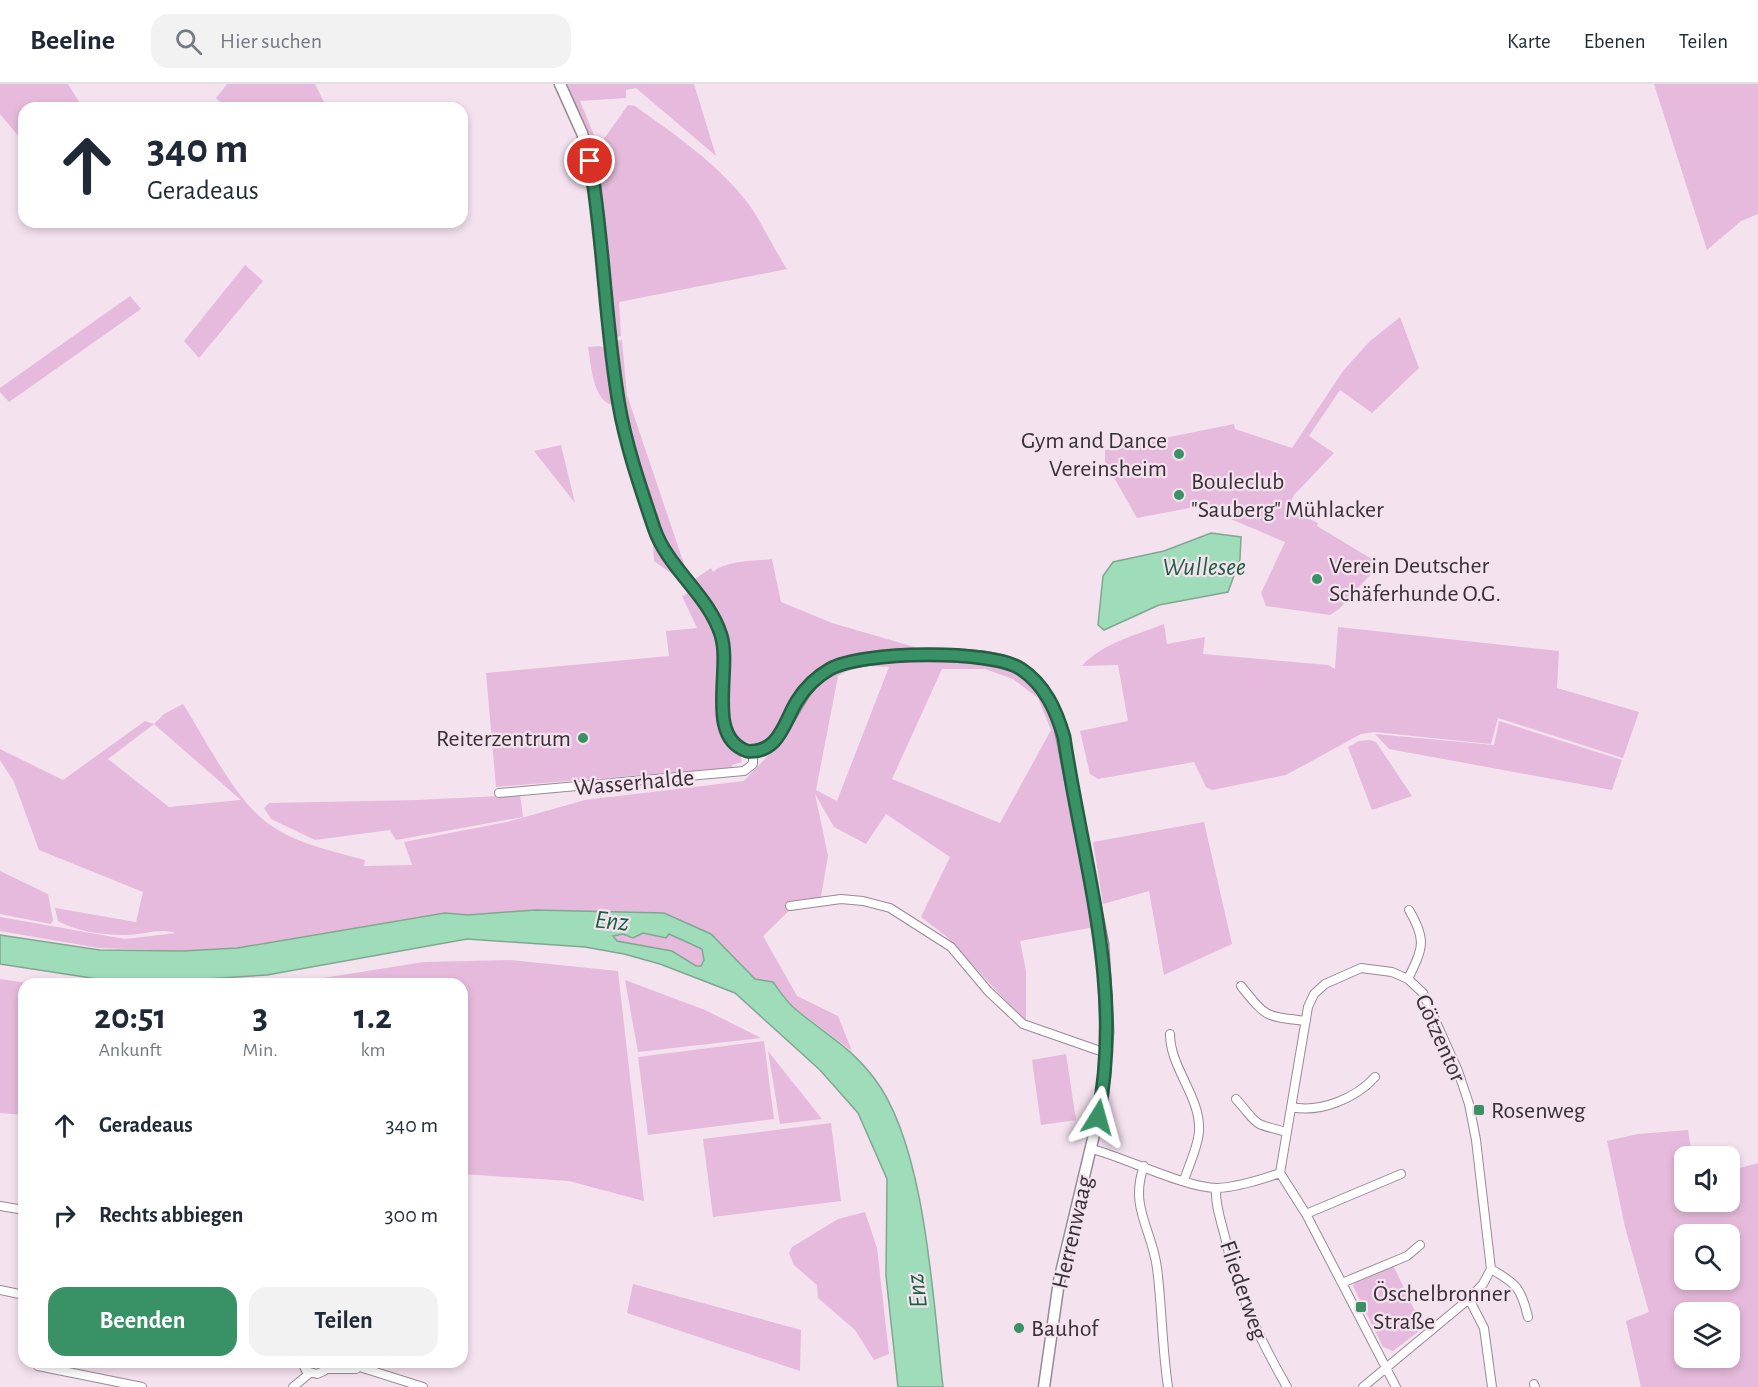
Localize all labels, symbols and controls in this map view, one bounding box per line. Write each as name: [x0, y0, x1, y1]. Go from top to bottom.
search box: [151, 14, 571, 68]
icon: search: [172, 25, 205, 58]
text: Beeline: [30, 27, 115, 55]
text: Hier suchen: [220, 30, 322, 52]
text: Karte: [1507, 31, 1551, 52]
text: Ebenen: [1584, 31, 1646, 52]
text: Teilen: [1679, 31, 1728, 52]
icon: ahead: [48, 126, 126, 204]
text: 340 m: [147, 128, 248, 170]
pin: [564, 135, 615, 186]
icon: arrive: [573, 144, 606, 177]
text: Geradeaus: [147, 177, 259, 204]
place label: Gym and Dance Vereinsheim: [1021, 429, 1167, 481]
marker: Gym and Dance Vereinsheim: [1172, 447, 1186, 461]
place label: Bouleclub "Sauberg" Mühlacker: [1191, 470, 1384, 522]
marker: Bouleclub "Sauberg" Mühlacker: [1172, 488, 1186, 502]
water label: Wullesee: [1162, 554, 1246, 580]
place label: Verein Deutscher Schäferhunde O.G.: [1329, 554, 1501, 606]
marker: Verein Deutscher Schäferhunde O.G.: [1310, 572, 1324, 586]
place label: Reiterzentrum: [436, 727, 571, 751]
marker: Reiterzentrum: [576, 731, 590, 745]
street label: Wasserhalde: [573, 766, 695, 800]
water label: Enz: [593, 906, 630, 936]
street label: Götzentor: [1410, 991, 1470, 1086]
text: 20:51: [94, 999, 166, 1035]
text: 3: [252, 999, 268, 1035]
text: 1.2: [354, 999, 392, 1035]
text: Ankunft: [98, 1040, 162, 1060]
text: Min.: [242, 1040, 278, 1060]
text: km: [360, 1040, 386, 1060]
position arrow: [1066, 1085, 1130, 1149]
place label: Rosenweg: [1491, 1099, 1586, 1123]
marker: Rosenweg: [1472, 1103, 1486, 1117]
icon: ahead: [48, 1109, 81, 1142]
text: Geradeaus: [99, 1114, 193, 1136]
text: 340 m: [386, 1114, 438, 1136]
map controls: [1674, 1146, 1740, 1368]
button: sound: [1674, 1146, 1740, 1212]
street label: Herrenwaag: [1048, 1173, 1098, 1291]
icon: right: [48, 1199, 81, 1232]
text: Rechts abbiegen: [99, 1204, 243, 1226]
text: 300 m: [384, 1204, 438, 1226]
button: search: [1674, 1224, 1740, 1290]
street label: Fliederweg: [1215, 1238, 1271, 1343]
water label: Enz: [902, 1272, 932, 1310]
place label: Öschelbronner Straße: [1373, 1281, 1511, 1334]
button: Beenden: [48, 1287, 237, 1356]
button: Teilen: [249, 1287, 438, 1356]
marker: Öschelbronner Straße: [1354, 1300, 1368, 1314]
button: layers: [1674, 1302, 1740, 1368]
place label: Bauhof: [1031, 1317, 1100, 1341]
marker: Bauhof: [1012, 1321, 1026, 1335]

